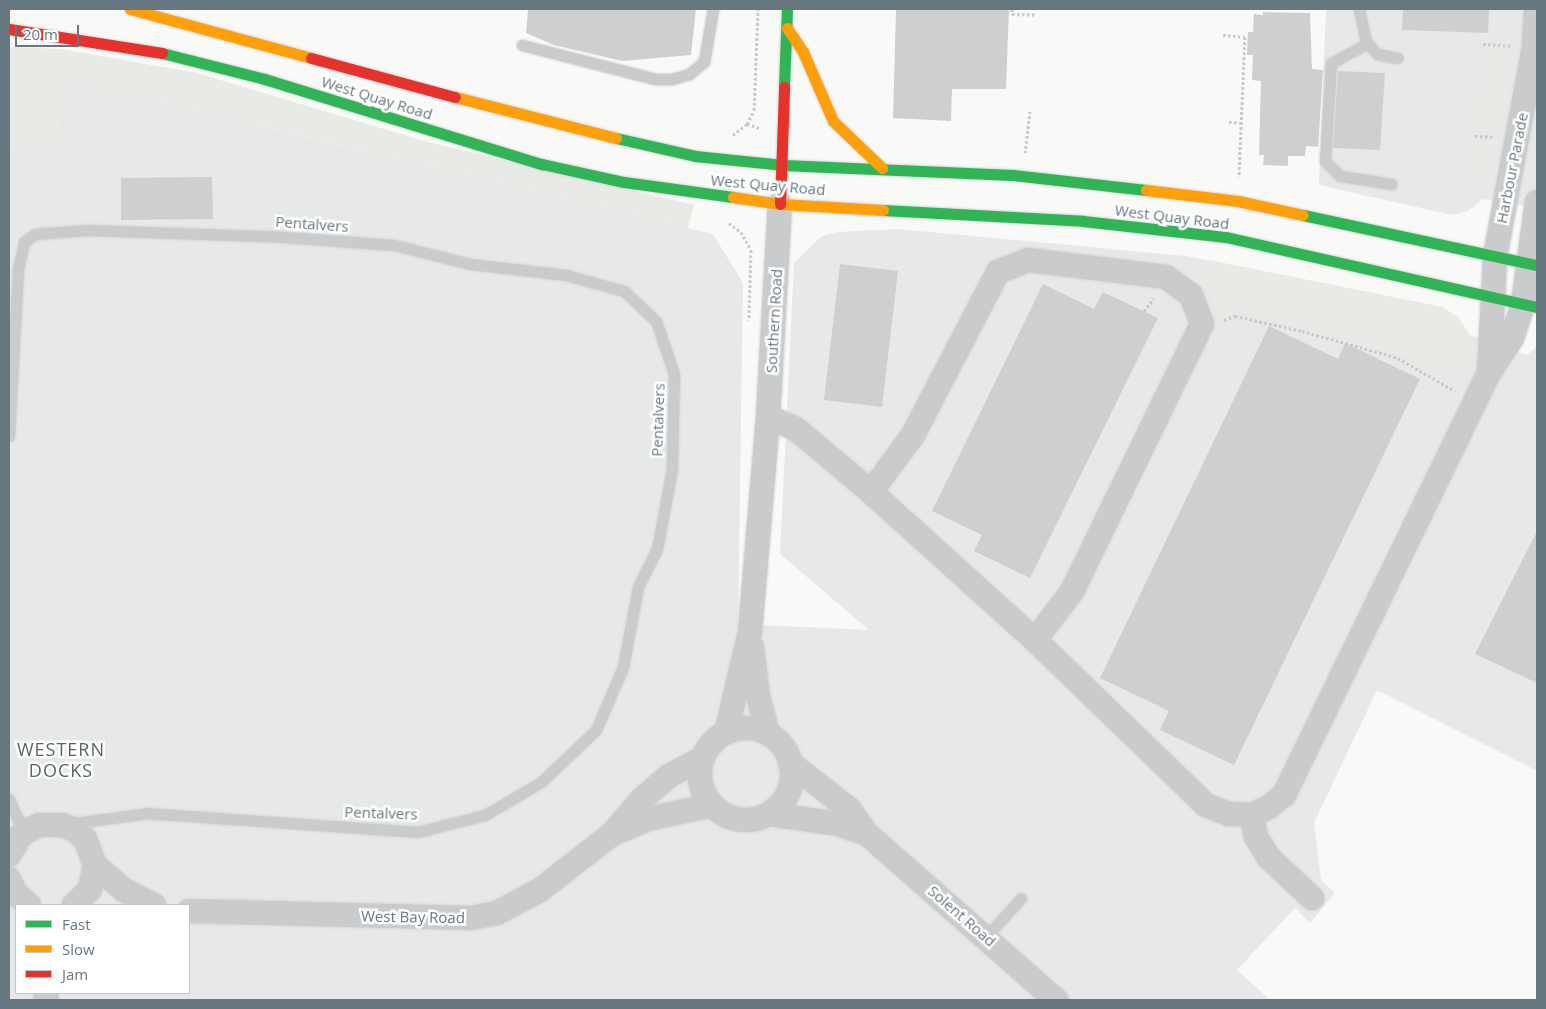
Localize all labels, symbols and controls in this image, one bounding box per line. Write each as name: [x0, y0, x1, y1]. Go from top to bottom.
scale bar: [18, 15, 81, 47]
text: 20 m: [23, 24, 58, 44]
street label: West Quay Road: [319, 73, 435, 123]
street label: Harbour Parade: [1492, 111, 1532, 225]
street label: West Quay Road: [710, 171, 826, 199]
street label: West Quay Road: [1114, 201, 1230, 233]
street label: Pentalvers: [275, 212, 349, 236]
street label: Southern Road: [762, 268, 786, 374]
street label: Pentalvers: [648, 383, 668, 457]
district label: WESTERN DOCKS: [16, 739, 106, 782]
street label: Pentalvers: [344, 803, 418, 823]
street label: Solent Road: [925, 882, 999, 950]
legend: [15, 904, 190, 994]
street label: West Bay Road: [361, 907, 465, 927]
text: Fast: [62, 914, 91, 934]
text: Slow: [62, 939, 95, 959]
text: Jam: [62, 964, 88, 984]

